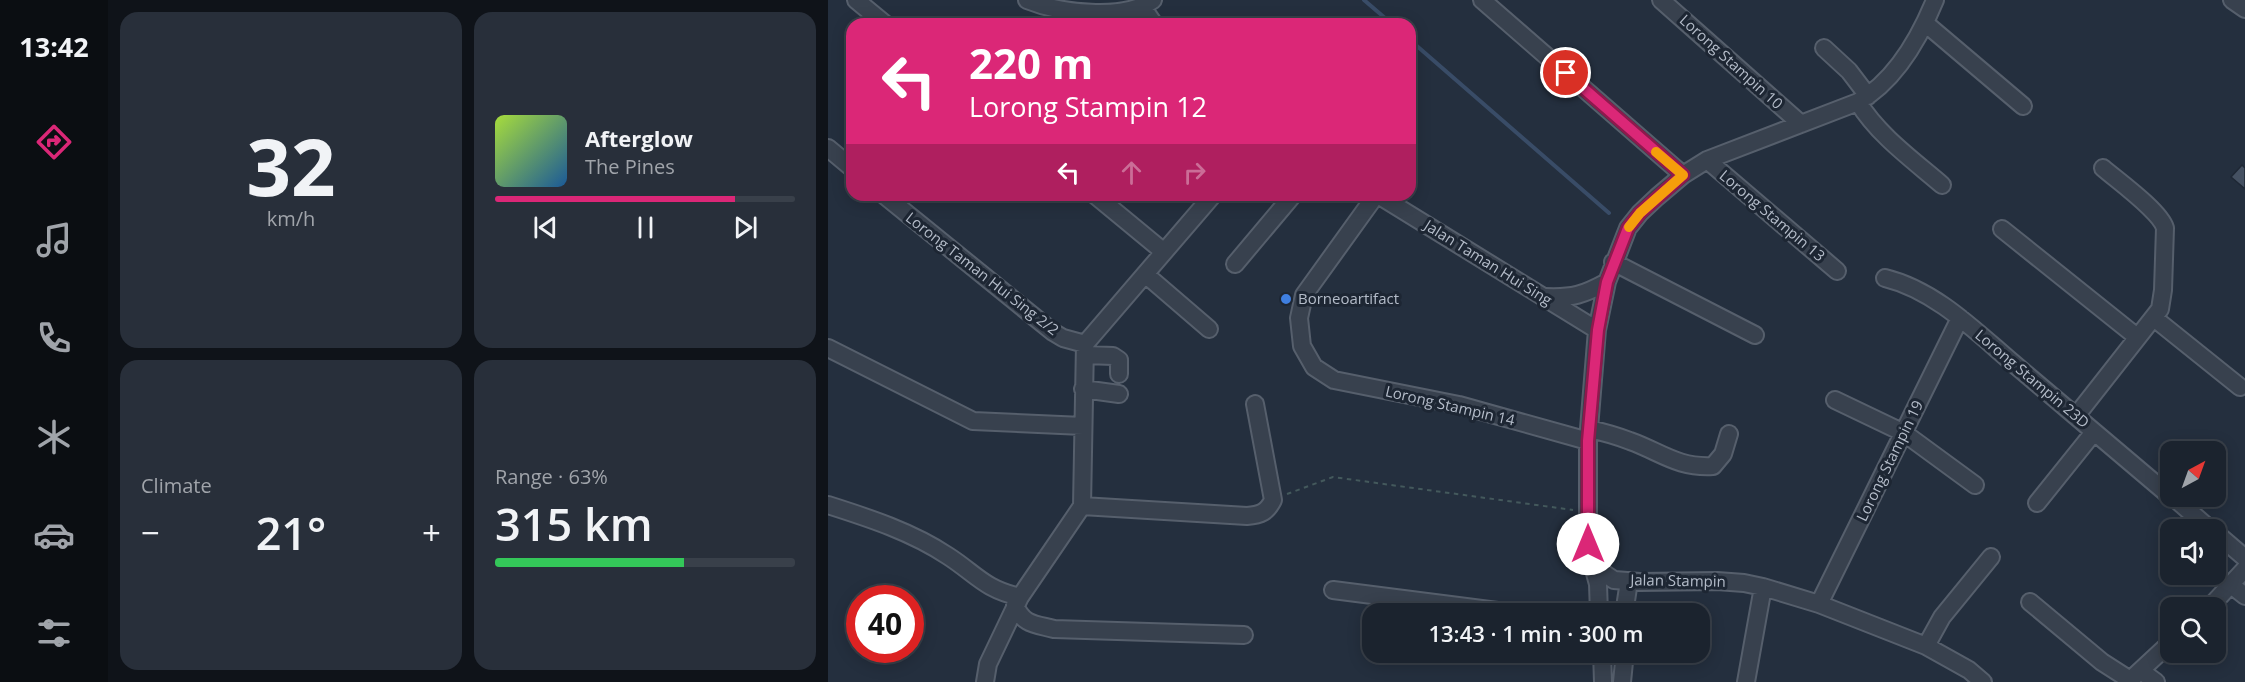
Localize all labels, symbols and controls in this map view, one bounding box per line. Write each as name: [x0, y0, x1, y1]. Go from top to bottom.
street label: Lorong Stampin 10: [1676, 10, 1788, 113]
text: 13:42: [19, 28, 89, 65]
text: 220 m: [969, 34, 1093, 91]
icon: left: [870, 42, 948, 120]
pin: [1540, 47, 1591, 98]
icon: arrive: [1549, 56, 1582, 89]
text: Lorong Stampin 12: [969, 88, 1207, 125]
text: 32: [246, 113, 336, 219]
icon: directions: [33, 121, 75, 163]
text: Afterglow: [585, 123, 693, 153]
text: The Pines: [585, 153, 675, 180]
icon: left: [1052, 156, 1085, 189]
icon: ahead: [1115, 156, 1148, 189]
icon: right: [1178, 156, 1211, 189]
street label: Lorong Stampin 13: [1716, 165, 1830, 265]
text: km/h: [267, 205, 315, 232]
street label: Lorong Taman Hui Sing 2/2: [902, 207, 1063, 339]
icon: previous: [529, 211, 562, 244]
icon: pause: [629, 211, 662, 244]
icon: next: [729, 211, 762, 244]
street label: Jalan Taman Hui Sing: [1419, 214, 1556, 310]
icon: music: [33, 219, 75, 261]
place label: Borneoartifact: [1298, 288, 1399, 308]
marker: Borneoartifact: [1279, 292, 1293, 306]
icon: phone: [33, 317, 75, 359]
street label: Lorong Stampin 23D: [1971, 325, 2094, 432]
street label: Lorong Stampin 14: [1384, 380, 1517, 430]
street label: Lorong Stampin 19: [1851, 397, 1927, 524]
icon: climate: [33, 416, 75, 458]
north arrow: [2160, 441, 2226, 507]
map controls: [2160, 441, 2226, 663]
text: Range · 63%: [495, 463, 608, 490]
text: Climate: [141, 472, 212, 499]
text: 315 km: [495, 493, 653, 554]
text: 21°: [256, 502, 326, 563]
text: −: [141, 510, 160, 555]
text: +: [422, 510, 441, 555]
position arrow: [1556, 512, 1620, 576]
icon: car: [33, 514, 75, 556]
button: sound: [2160, 519, 2226, 585]
street label: Jalan Stampin: [1628, 569, 1726, 591]
speed limit sign: 40: [846, 585, 924, 663]
button: search: [2160, 597, 2226, 663]
icon: filters: [33, 612, 75, 654]
text: 13:43 · 1 min · 300 m: [1428, 618, 1644, 648]

